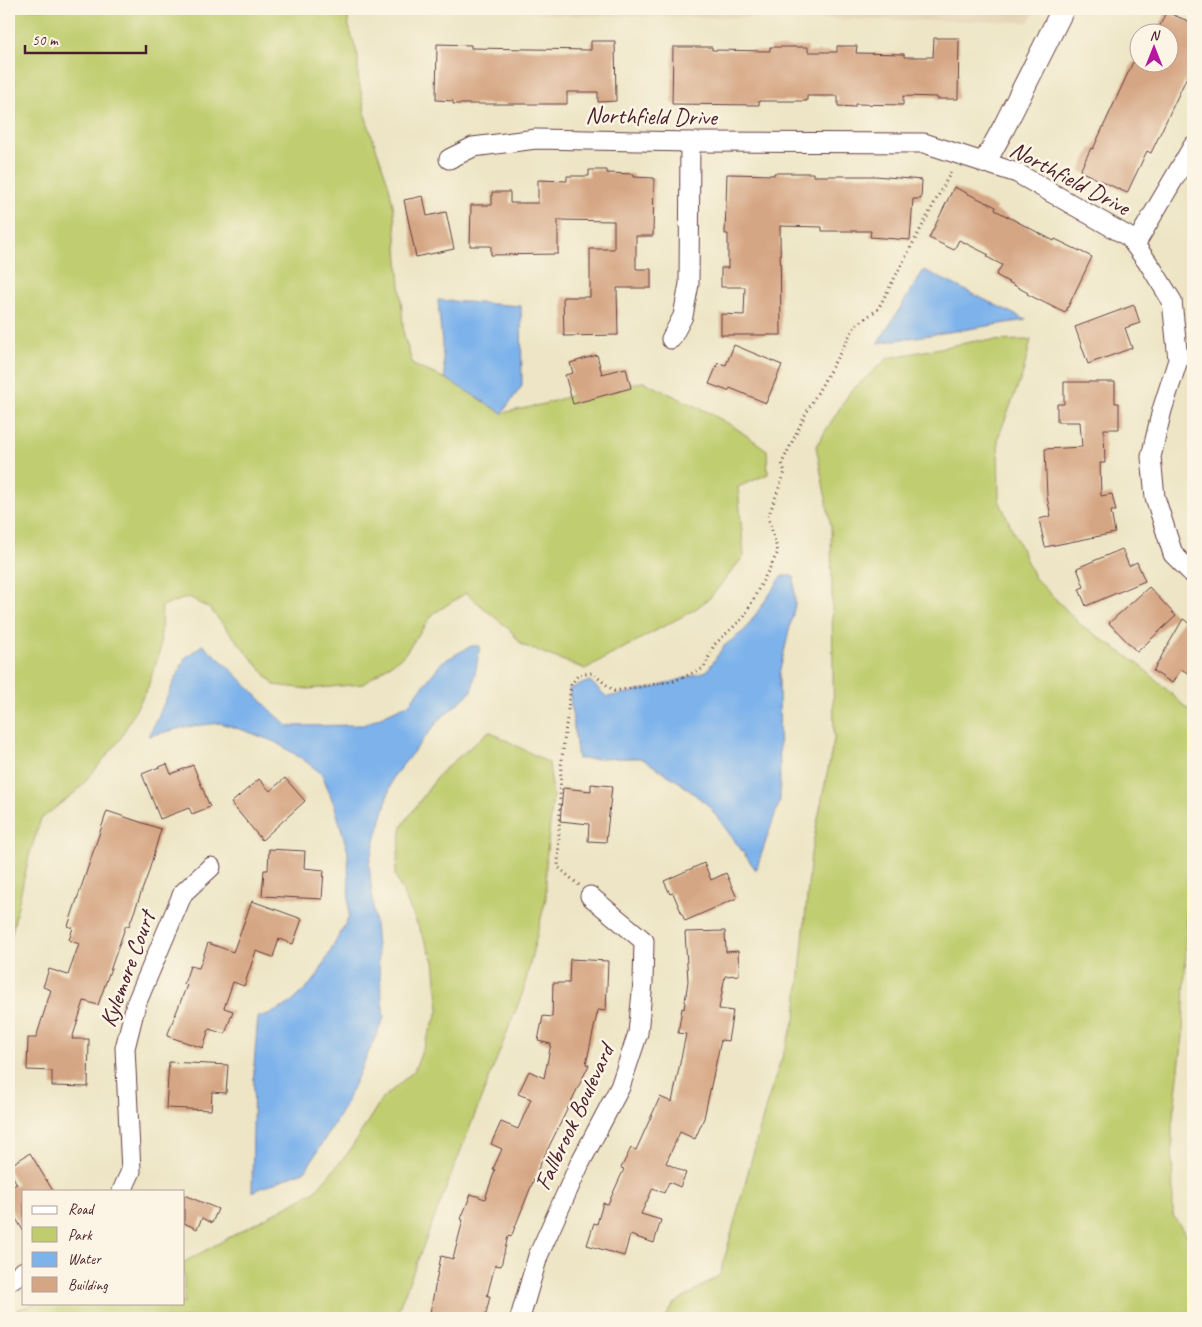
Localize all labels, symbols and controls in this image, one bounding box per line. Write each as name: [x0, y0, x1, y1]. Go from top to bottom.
scale bar: [25, 22, 146, 54]
north arrow: [1130, 22, 1180, 72]
text: N: [1150, 27, 1161, 44]
text: 50 m: [32, 31, 59, 50]
street label: Northfield Drive: [585, 100, 719, 132]
street label: Northfield Drive: [1005, 134, 1137, 223]
street label: Kylemore Court: [92, 904, 163, 1031]
street label: Fallbrook Boulevard: [527, 1036, 622, 1195]
legend: [22, 1190, 185, 1304]
text: Road: [68, 1200, 95, 1219]
text: Park: [68, 1226, 93, 1245]
text: Water: [68, 1250, 102, 1269]
text: Building: [68, 1276, 108, 1295]

